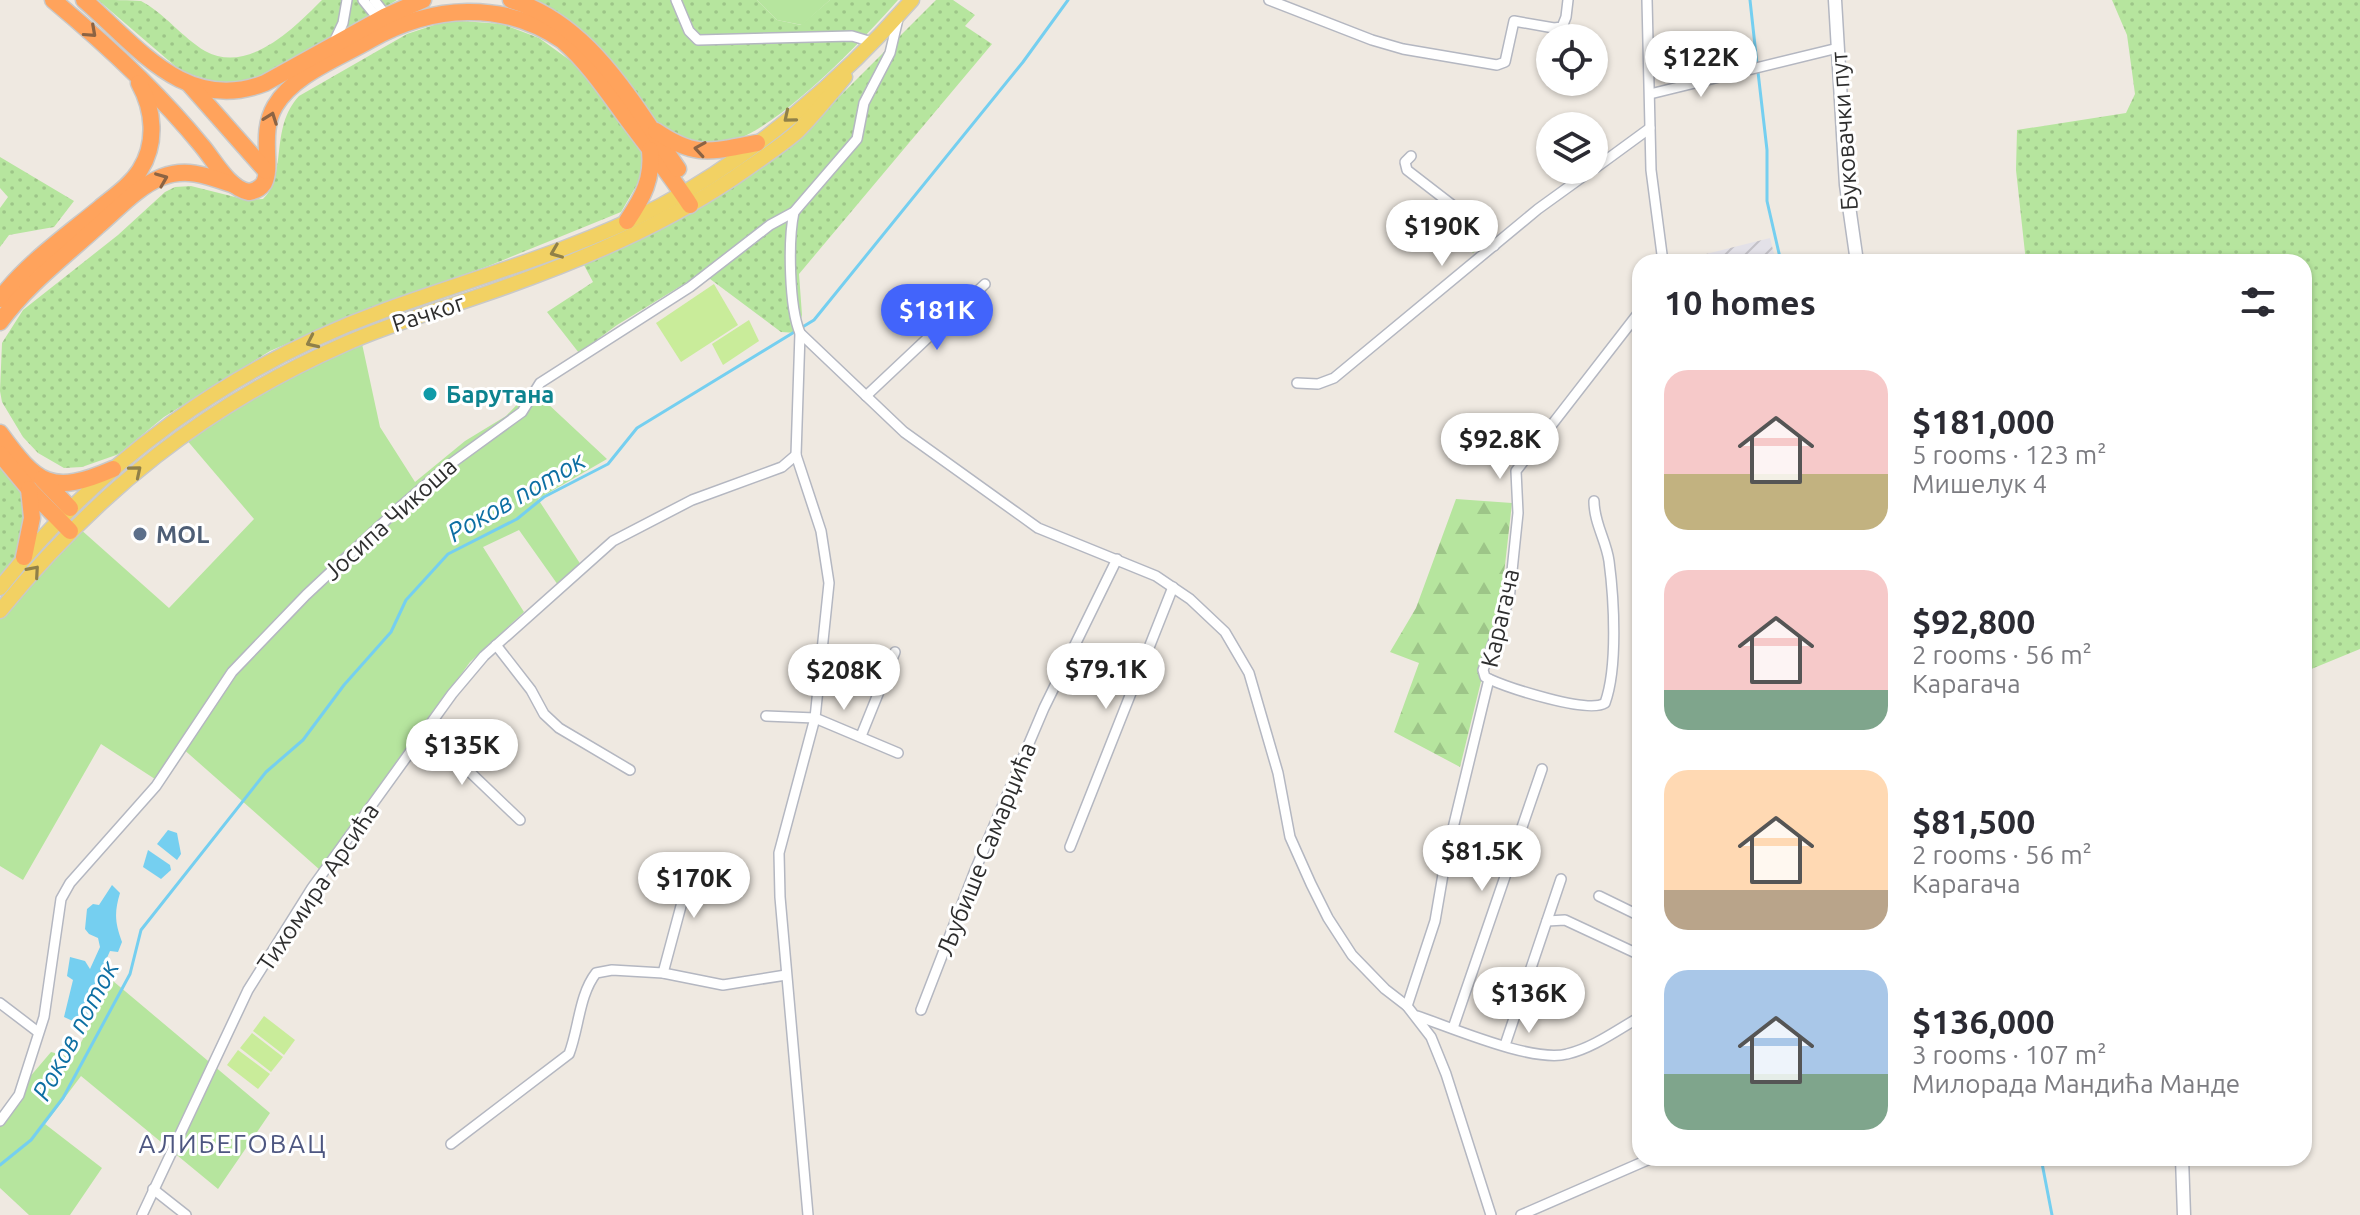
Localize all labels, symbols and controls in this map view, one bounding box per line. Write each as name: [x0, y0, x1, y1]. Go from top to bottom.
one-way arrow: [81, 22, 96, 37]
map controls: [1536, 24, 1608, 184]
button: locate: [1536, 24, 1608, 96]
pin: $122K: [1645, 31, 1757, 99]
text: $122K: [1663, 42, 1739, 71]
street label: Буковачки пут: [1825, 50, 1863, 211]
one-way arrow: [784, 107, 798, 122]
one-way arrow: [261, 112, 278, 126]
button: layers: [1536, 112, 1608, 184]
one-way arrow: [693, 142, 706, 159]
one-way arrow: [154, 173, 169, 189]
pin: $190K: [1386, 200, 1498, 268]
text: $190K: [1404, 211, 1480, 240]
one-way arrow: [550, 243, 564, 259]
icon: filters: [2236, 280, 2280, 324]
text: 10 homes: [1664, 283, 1816, 321]
pin: $181K: [881, 284, 993, 352]
street label: Рачког: [388, 289, 468, 337]
text: $181K: [899, 295, 975, 324]
one-way arrow: [306, 332, 320, 348]
place label: Барутана: [446, 381, 554, 408]
marker: Барутана: [421, 385, 439, 403]
icon: home: [1728, 402, 1824, 498]
text: $181,000: [1912, 402, 2055, 440]
pin: $92.8K: [1435, 413, 1565, 481]
text: $92.8K: [1459, 424, 1541, 453]
text: 5 rooms · 123 m²: [1912, 440, 2107, 469]
water label: Роков поток: [442, 445, 590, 547]
street label: Јосипа Чикоша: [318, 452, 462, 586]
one-way arrow: [127, 466, 141, 481]
text: Мишелук 4: [1912, 469, 2047, 498]
place label: MOL: [156, 521, 209, 548]
marker: MOL: [131, 525, 149, 543]
one-way arrow: [24, 565, 39, 580]
street label: Карагача: [1476, 566, 1524, 670]
icon: home: [1728, 602, 1824, 698]
text: $92,800: [1912, 602, 2035, 640]
text: 2 rooms · 56 m²: [1912, 640, 2092, 669]
pin: $79.1K: [1041, 643, 1171, 711]
pin: $208K: [788, 644, 900, 712]
text: $79.1K: [1065, 654, 1147, 683]
text: $208K: [806, 655, 882, 684]
text: Карагача: [1912, 669, 2021, 698]
pin: $135K: [406, 719, 518, 787]
text: $135K: [424, 730, 500, 759]
street label: Љубише Самарџића: [931, 738, 1041, 960]
street label: Тихомира Арсића: [252, 798, 384, 976]
icon: home: [1728, 802, 1824, 898]
text: $81,500: [1912, 802, 2035, 840]
pin: $81.5K: [1417, 825, 1547, 893]
text: $81.5K: [1441, 836, 1523, 865]
text: 2 rooms · 56 m²: [1912, 840, 2092, 869]
pin: $170K: [638, 852, 750, 920]
text: $170K: [656, 863, 732, 892]
text: Карагача: [1912, 869, 2021, 898]
water label: Роков поток: [26, 955, 124, 1105]
pin: $136K: [1473, 967, 1585, 1035]
text: $136K: [1491, 978, 1567, 1007]
icon: home: [1728, 1002, 1824, 1098]
text: $136,000: [1912, 1002, 2055, 1040]
text: 3 rooms · 107 m²: [1912, 1040, 2107, 1069]
text: Милорада Мандића Манде: [1912, 1069, 2240, 1098]
district label: АЛИБЕГОВАЦ: [139, 1129, 327, 1158]

